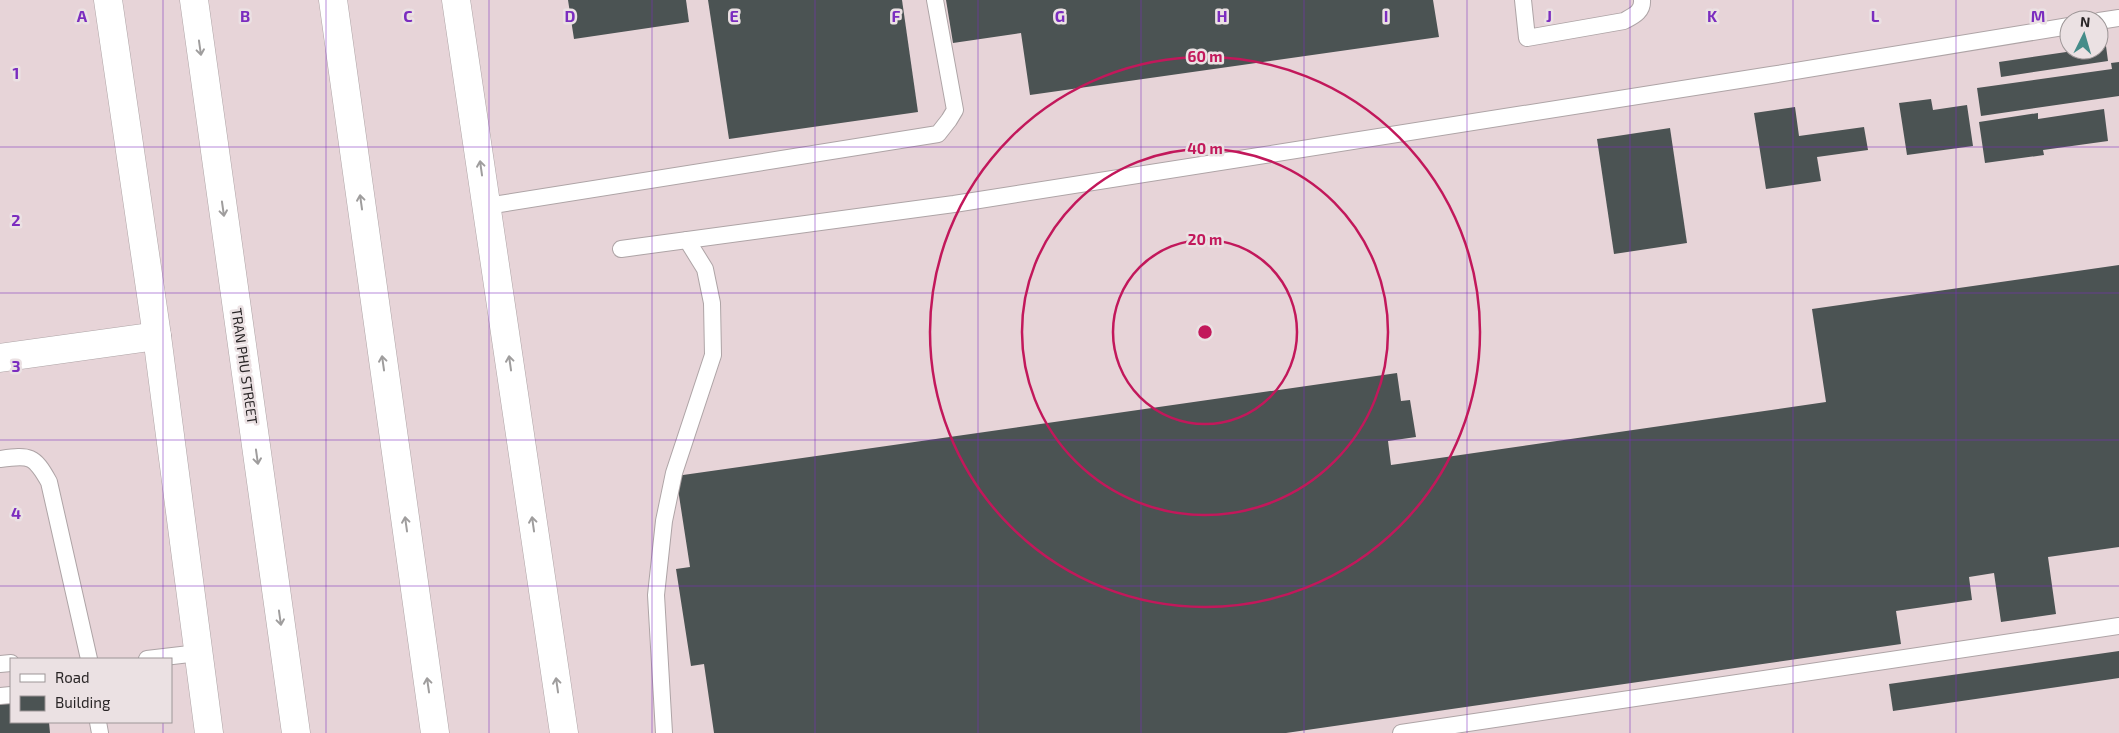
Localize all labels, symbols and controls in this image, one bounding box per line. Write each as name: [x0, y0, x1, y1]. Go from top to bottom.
text: A: [77, 6, 88, 25]
text: B: [240, 6, 250, 25]
text: C: [403, 6, 413, 25]
text: D: [565, 6, 576, 25]
text: E: [729, 6, 739, 25]
text: F: [892, 6, 901, 25]
text: G: [1055, 6, 1065, 25]
text: H: [1216, 6, 1228, 25]
text: I: [1384, 6, 1388, 25]
text: J: [1546, 6, 1552, 25]
text: K: [1707, 6, 1718, 25]
text: L: [1871, 6, 1880, 25]
text: M: [2031, 6, 2045, 25]
north arrow: [2059, 10, 2109, 60]
text: N: [2079, 13, 2091, 30]
one-way arrow: [196, 40, 206, 56]
text: 60 m: [1188, 47, 1222, 65]
text: 1: [13, 63, 19, 82]
text: 40 m: [1187, 139, 1223, 157]
one-way arrow: [476, 160, 486, 176]
one-way arrow: [356, 194, 366, 210]
one-way arrow: [218, 201, 228, 217]
text: 2: [11, 210, 21, 229]
text: 20 m: [1188, 230, 1222, 248]
street label: TRAN PHU STREET: [228, 307, 262, 425]
centre of rings: [1196, 323, 1214, 341]
one-way arrow: [378, 355, 388, 371]
text: 3: [11, 356, 21, 375]
one-way arrow: [504, 356, 514, 372]
one-way arrow: [253, 448, 263, 464]
text: 4: [11, 503, 21, 522]
one-way arrow: [401, 516, 411, 532]
one-way arrow: [528, 516, 538, 532]
one-way arrow: [275, 609, 285, 625]
legend: [10, 658, 172, 723]
text: Road: [55, 668, 90, 686]
one-way arrow: [423, 677, 433, 693]
one-way arrow: [552, 677, 562, 693]
text: Building: [55, 693, 111, 711]

